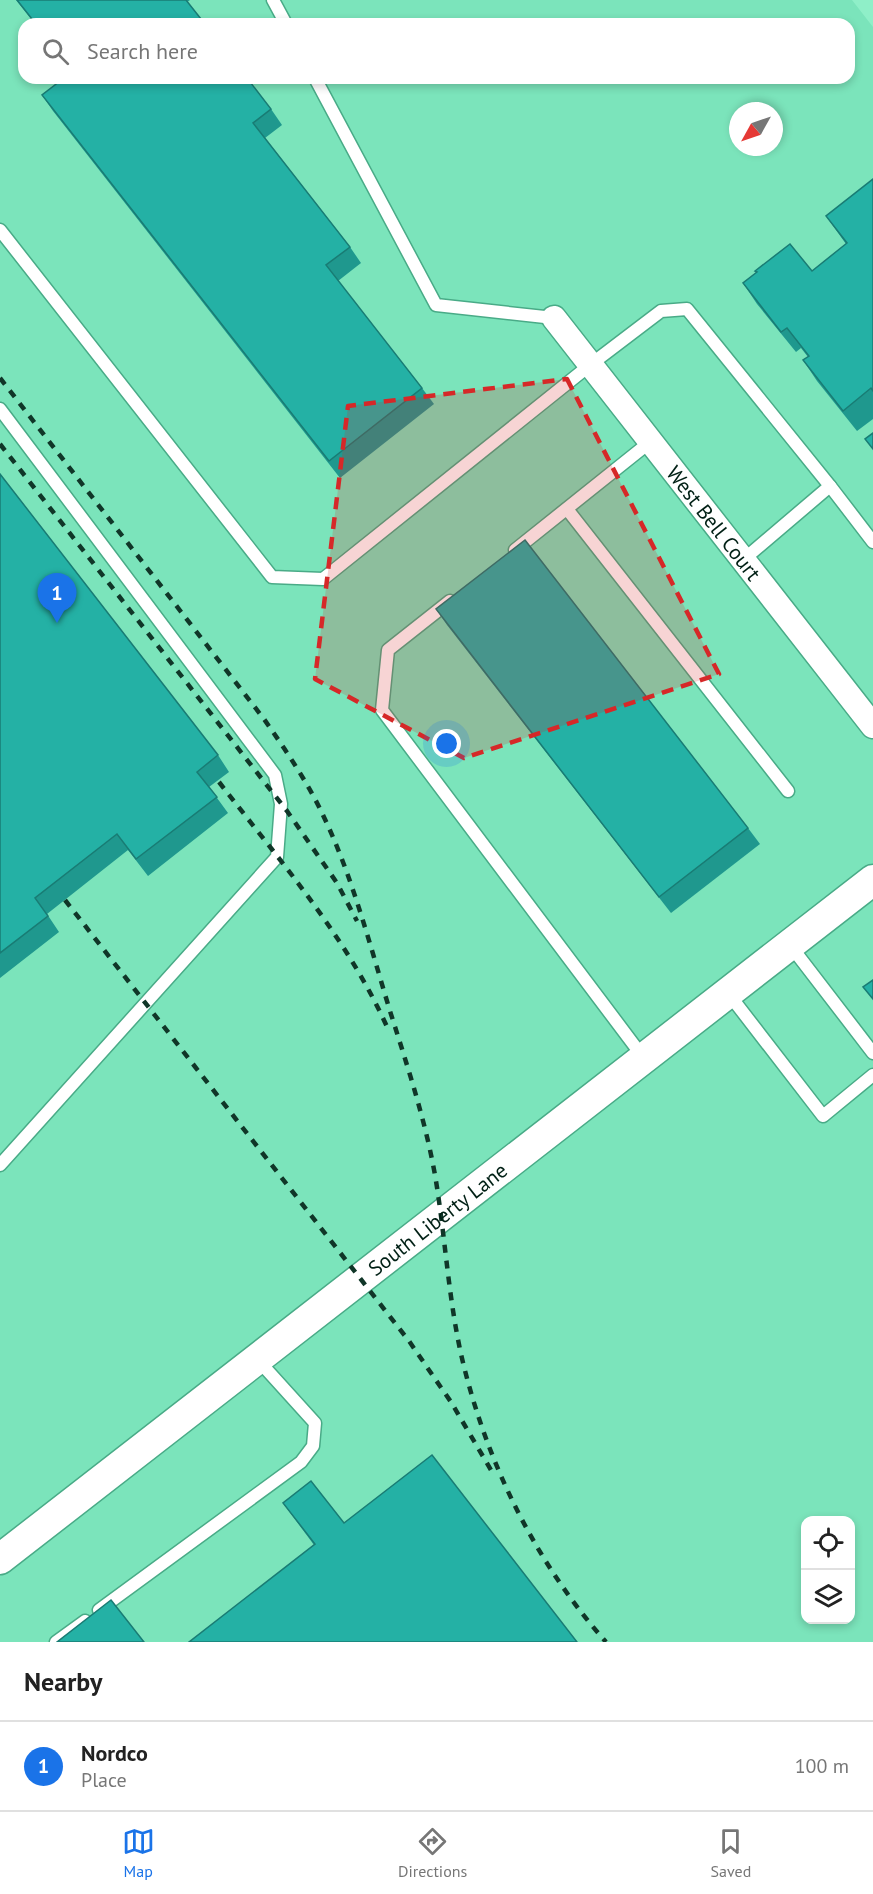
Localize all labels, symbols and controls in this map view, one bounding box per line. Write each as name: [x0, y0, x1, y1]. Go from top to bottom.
search box: [18, 18, 855, 84]
icon: search: [39, 35, 72, 68]
text: Search here: [87, 37, 198, 65]
north arrow: [729, 102, 783, 156]
street label: West Bell Court: [661, 460, 767, 586]
pin: 1: [38, 574, 76, 623]
your location: [432, 729, 461, 758]
street label: South Liberty Lane: [362, 1156, 512, 1281]
map controls: [801, 1516, 855, 1624]
button: locate: [801, 1516, 855, 1570]
button: layers: [801, 1570, 855, 1624]
text: Nearby: [24, 1665, 102, 1698]
text: Nordco: [81, 1739, 148, 1767]
text: 1: [38, 1753, 49, 1779]
text: 100 m: [795, 1753, 849, 1779]
text: Place: [81, 1767, 127, 1793]
tab: Map: [122, 1825, 155, 1881]
tab: Directions: [398, 1825, 467, 1881]
tab: Saved: [711, 1825, 751, 1881]

